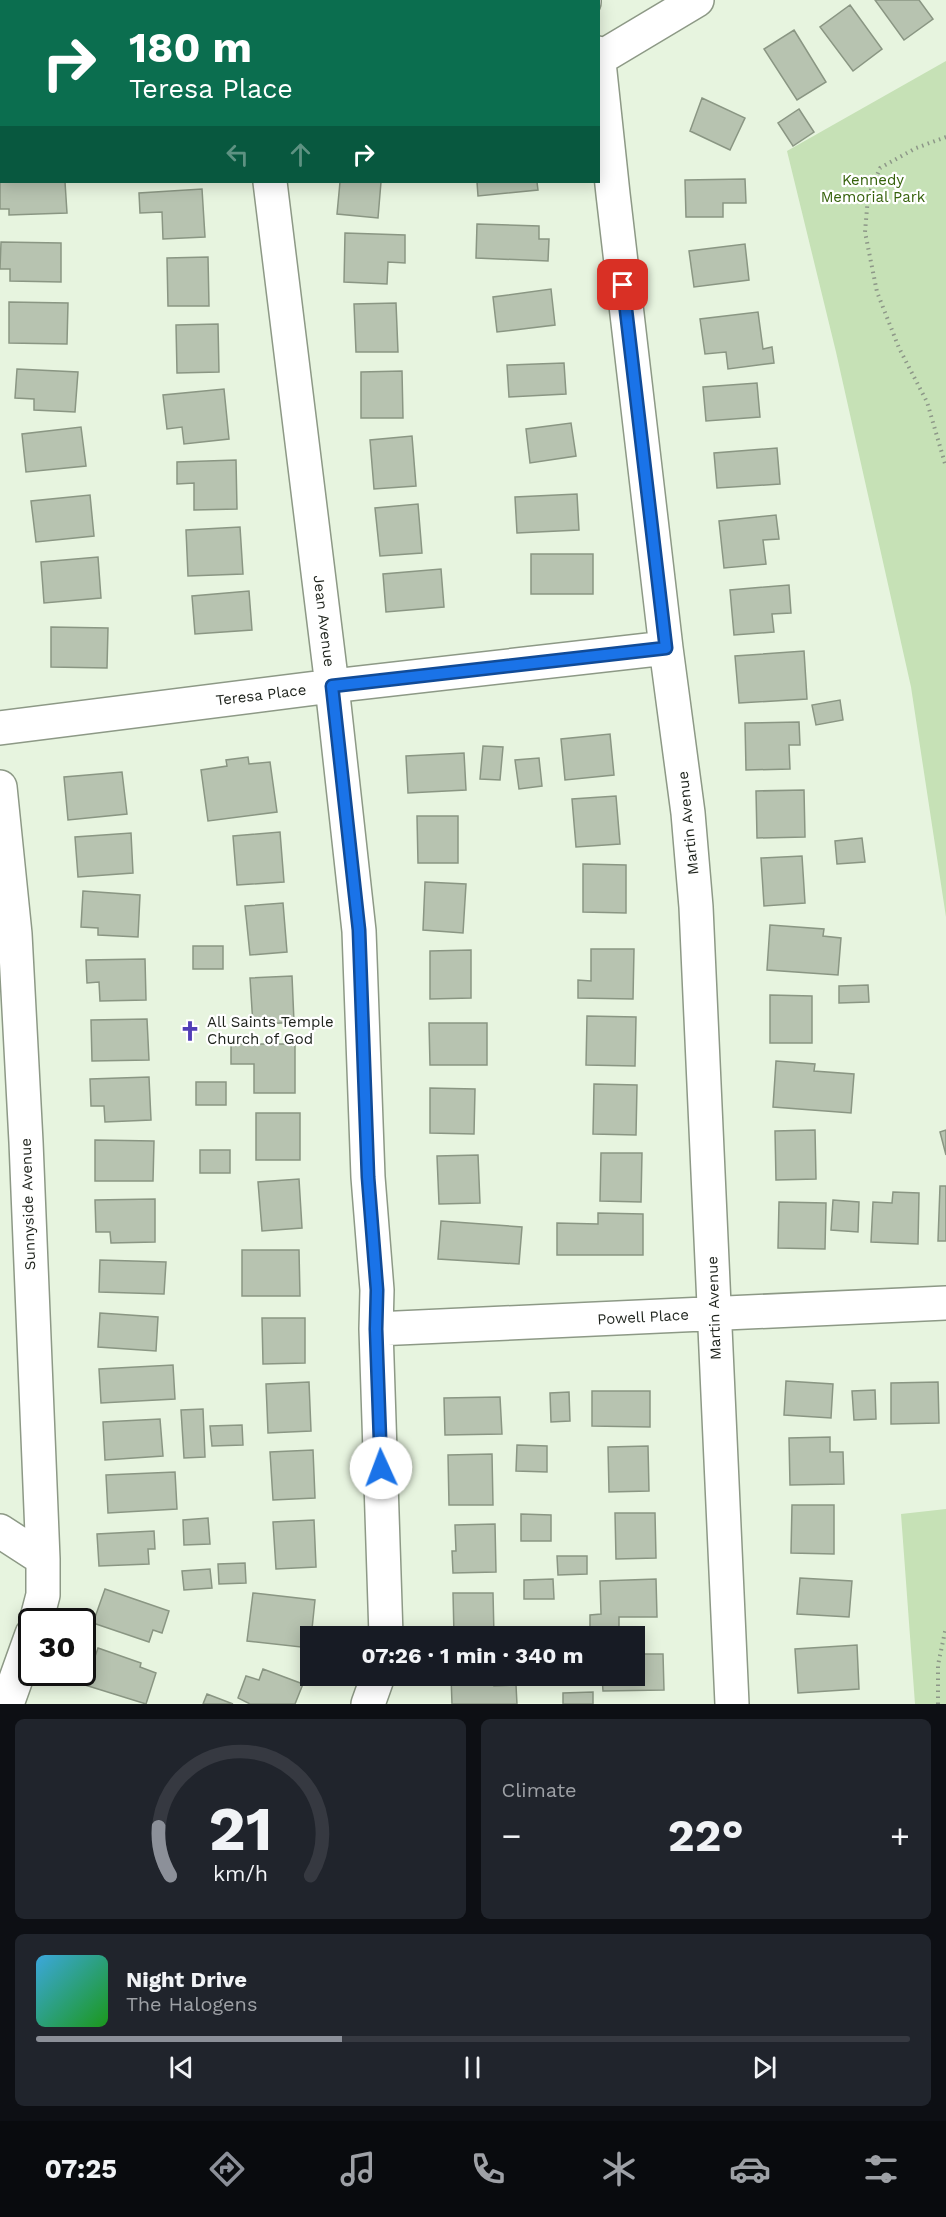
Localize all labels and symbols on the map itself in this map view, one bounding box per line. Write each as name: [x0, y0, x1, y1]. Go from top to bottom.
park label: Kennedy Memorial Park: [821, 171, 926, 206]
pin: [597, 259, 648, 310]
street label: Jean Avenue: [309, 574, 339, 668]
street label: Teresa Place: [215, 681, 307, 709]
street label: Martin Avenue: [674, 770, 702, 876]
place label: All Saints Temple Church of God: [207, 1013, 334, 1048]
church icon: All Saints Temple Church of God: [178, 1019, 202, 1043]
street label: Sunnyside Avenue: [17, 1138, 39, 1270]
street label: Martin Avenue: [703, 1256, 725, 1360]
street label: Powell Place: [597, 1306, 689, 1328]
position arrow: [349, 1436, 413, 1500]
speed limit sign: 30: [18, 1608, 96, 1686]

